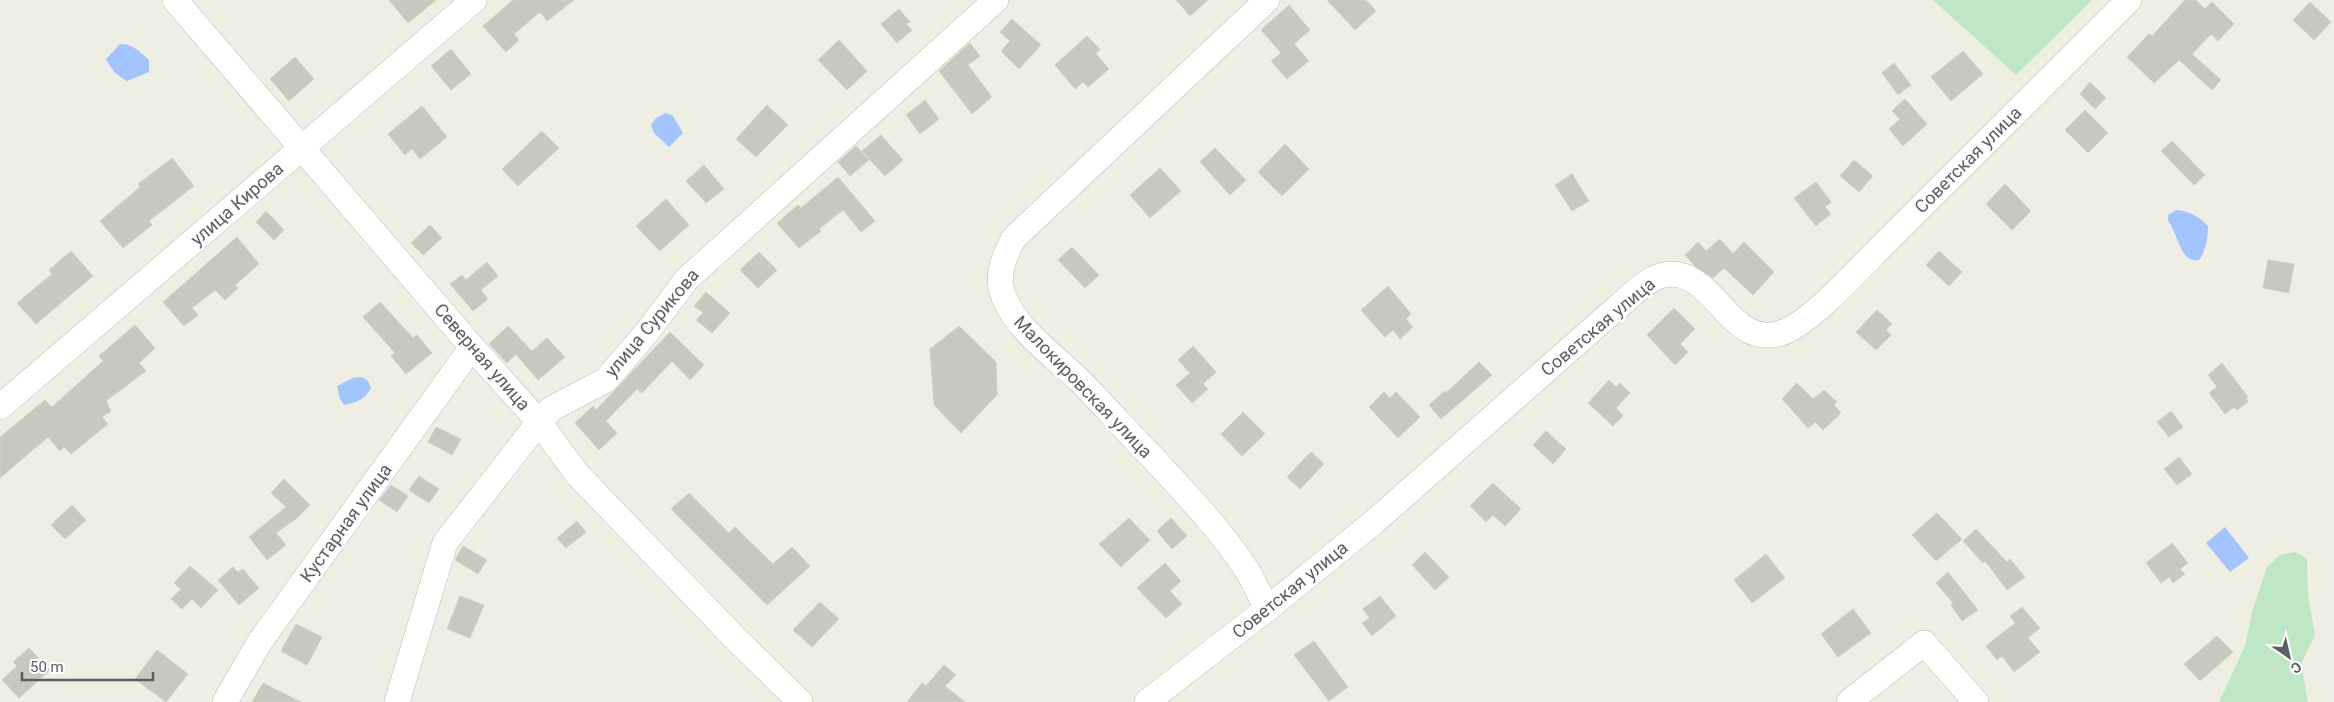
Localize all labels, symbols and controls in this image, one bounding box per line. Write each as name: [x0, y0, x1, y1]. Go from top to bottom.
street label: Советская улица: [1910, 102, 2025, 217]
street label: улица Кирова: [186, 158, 287, 250]
street label: улица Сурикова: [600, 264, 703, 381]
street label: Советская улица: [1536, 273, 1659, 380]
street label: Северная улица: [430, 299, 535, 415]
street label: Малокировская улица: [1010, 311, 1157, 462]
street label: Кустарная улица: [296, 459, 396, 586]
street label: Советская улица: [1228, 537, 1352, 643]
north arrow: [2264, 632, 2314, 682]
scale bar: [22, 650, 154, 682]
text: 50 m: [30, 658, 64, 676]
text: С: [2288, 659, 2305, 677]

